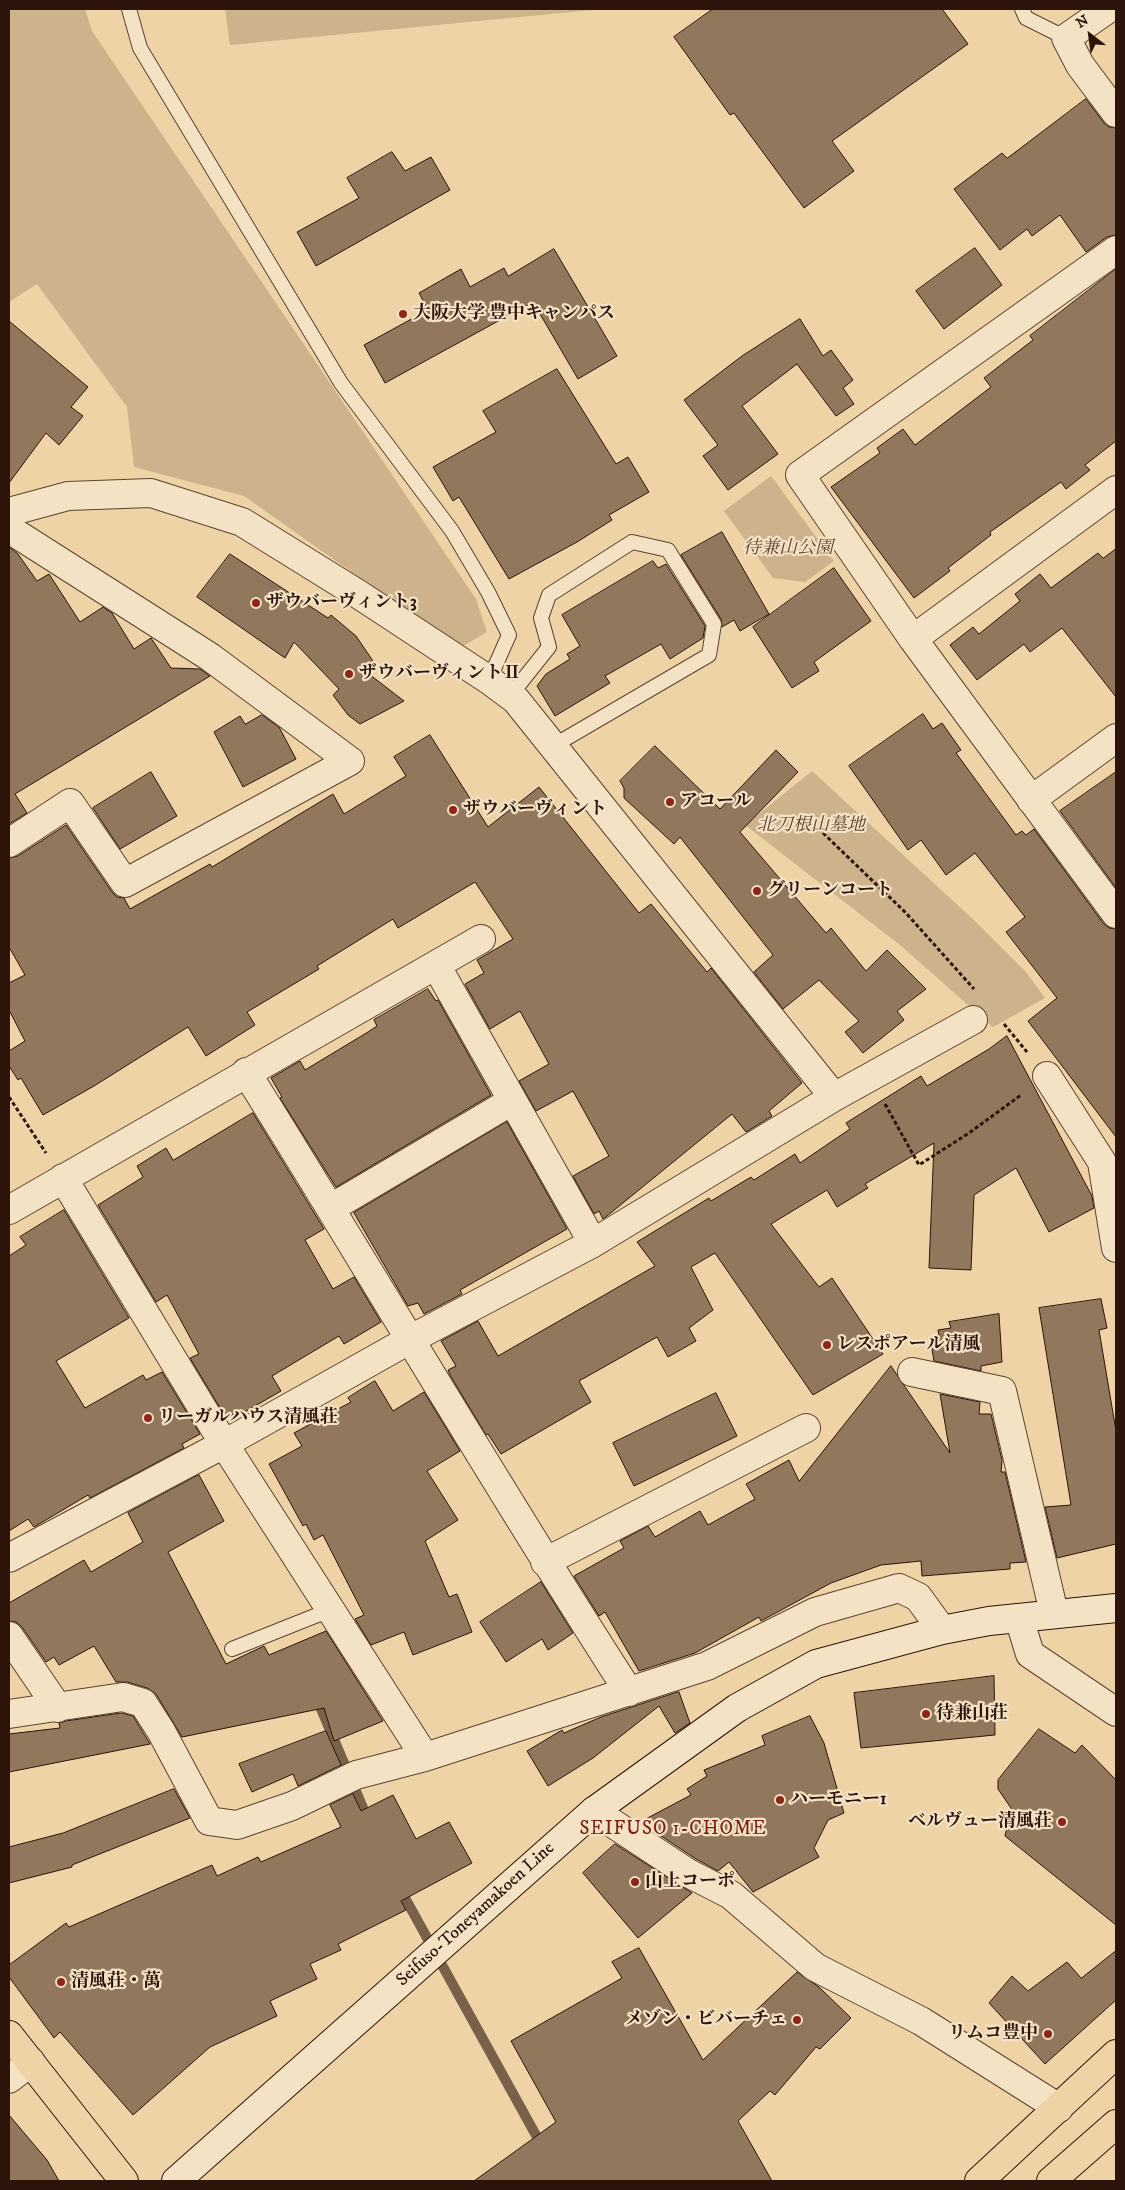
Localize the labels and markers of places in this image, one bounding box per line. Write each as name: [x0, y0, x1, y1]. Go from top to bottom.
place label: 大阪大学 豊中キャンパス: [413, 303, 615, 325]
marker: 大阪大学 豊中キャンパス: [397, 308, 409, 320]
place label: ザウバーヴィント3: [266, 592, 417, 614]
marker: ザウバーヴィント3: [250, 597, 262, 609]
place label: ザウバーヴィントⅡ: [359, 663, 521, 685]
marker: ザウバーヴィントⅡ: [343, 668, 355, 680]
place label: アコール: [680, 791, 752, 813]
marker: アコール: [664, 796, 676, 808]
place label: ザウバーヴィント: [463, 799, 607, 821]
marker: ザウバーヴィント: [447, 804, 459, 816]
place label: グリーンコート: [767, 880, 893, 902]
marker: グリーンコート: [751, 885, 763, 897]
place label: レスポアール清風: [837, 1334, 980, 1356]
marker: レスポアール清風: [821, 1339, 833, 1351]
place label: リーガルハウス清風荘: [158, 1407, 338, 1429]
marker: リーガルハウス清風荘: [142, 1412, 154, 1424]
place label: 待兼山荘: [936, 1703, 1008, 1725]
marker: 待兼山荘: [920, 1708, 932, 1720]
place label: ハーモニー1: [790, 1789, 887, 1811]
marker: ハーモニー1: [774, 1794, 786, 1806]
place label: ベルヴュー清風荘: [908, 1811, 1052, 1833]
marker: ベルヴュー清風荘: [1056, 1816, 1068, 1828]
place label: 山上コーポ: [645, 1871, 735, 1893]
marker: 山上コーポ: [629, 1876, 641, 1888]
place label: 清風荘・萬: [71, 1971, 161, 1993]
marker: 清風荘・萬: [55, 1976, 67, 1988]
place label: メゾン・ビバーチェ: [625, 2009, 787, 2031]
marker: メゾン・ビバーチェ: [791, 2014, 803, 2026]
place label: リムコ豊中: [948, 2023, 1038, 2045]
marker: リムコ豊中: [1042, 2028, 1054, 2040]

